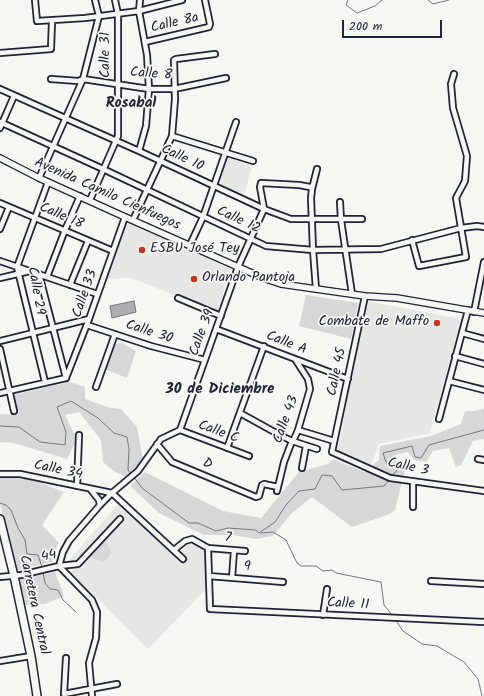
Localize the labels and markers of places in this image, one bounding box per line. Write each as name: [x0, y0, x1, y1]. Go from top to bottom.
place label: ESBU José Tey: [150, 242, 239, 258]
marker: ESBU José Tey: [137, 245, 147, 255]
place label: Orlando Pantoja: [202, 271, 295, 287]
marker: Orlando Pantoja: [189, 274, 199, 284]
place label: Combate de Maffo: [318, 315, 429, 331]
marker: Combate de Maffo: [432, 318, 442, 328]

